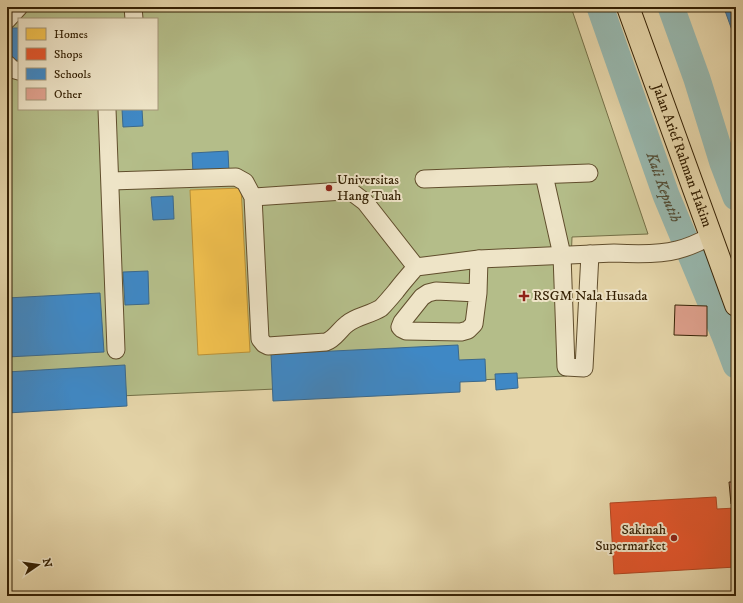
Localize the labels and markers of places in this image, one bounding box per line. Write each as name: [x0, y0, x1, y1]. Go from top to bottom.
place label: Universitas Hang Tuah: [337, 171, 402, 205]
marker: Universitas Hang Tuah: [324, 183, 334, 193]
place label: RSGM Nala Husada: [533, 287, 647, 305]
marker: RSGM Nala Husada: [518, 290, 530, 302]
place label: Sakinah Supermarket: [595, 521, 667, 555]
marker: Sakinah Supermarket: [669, 533, 679, 543]

